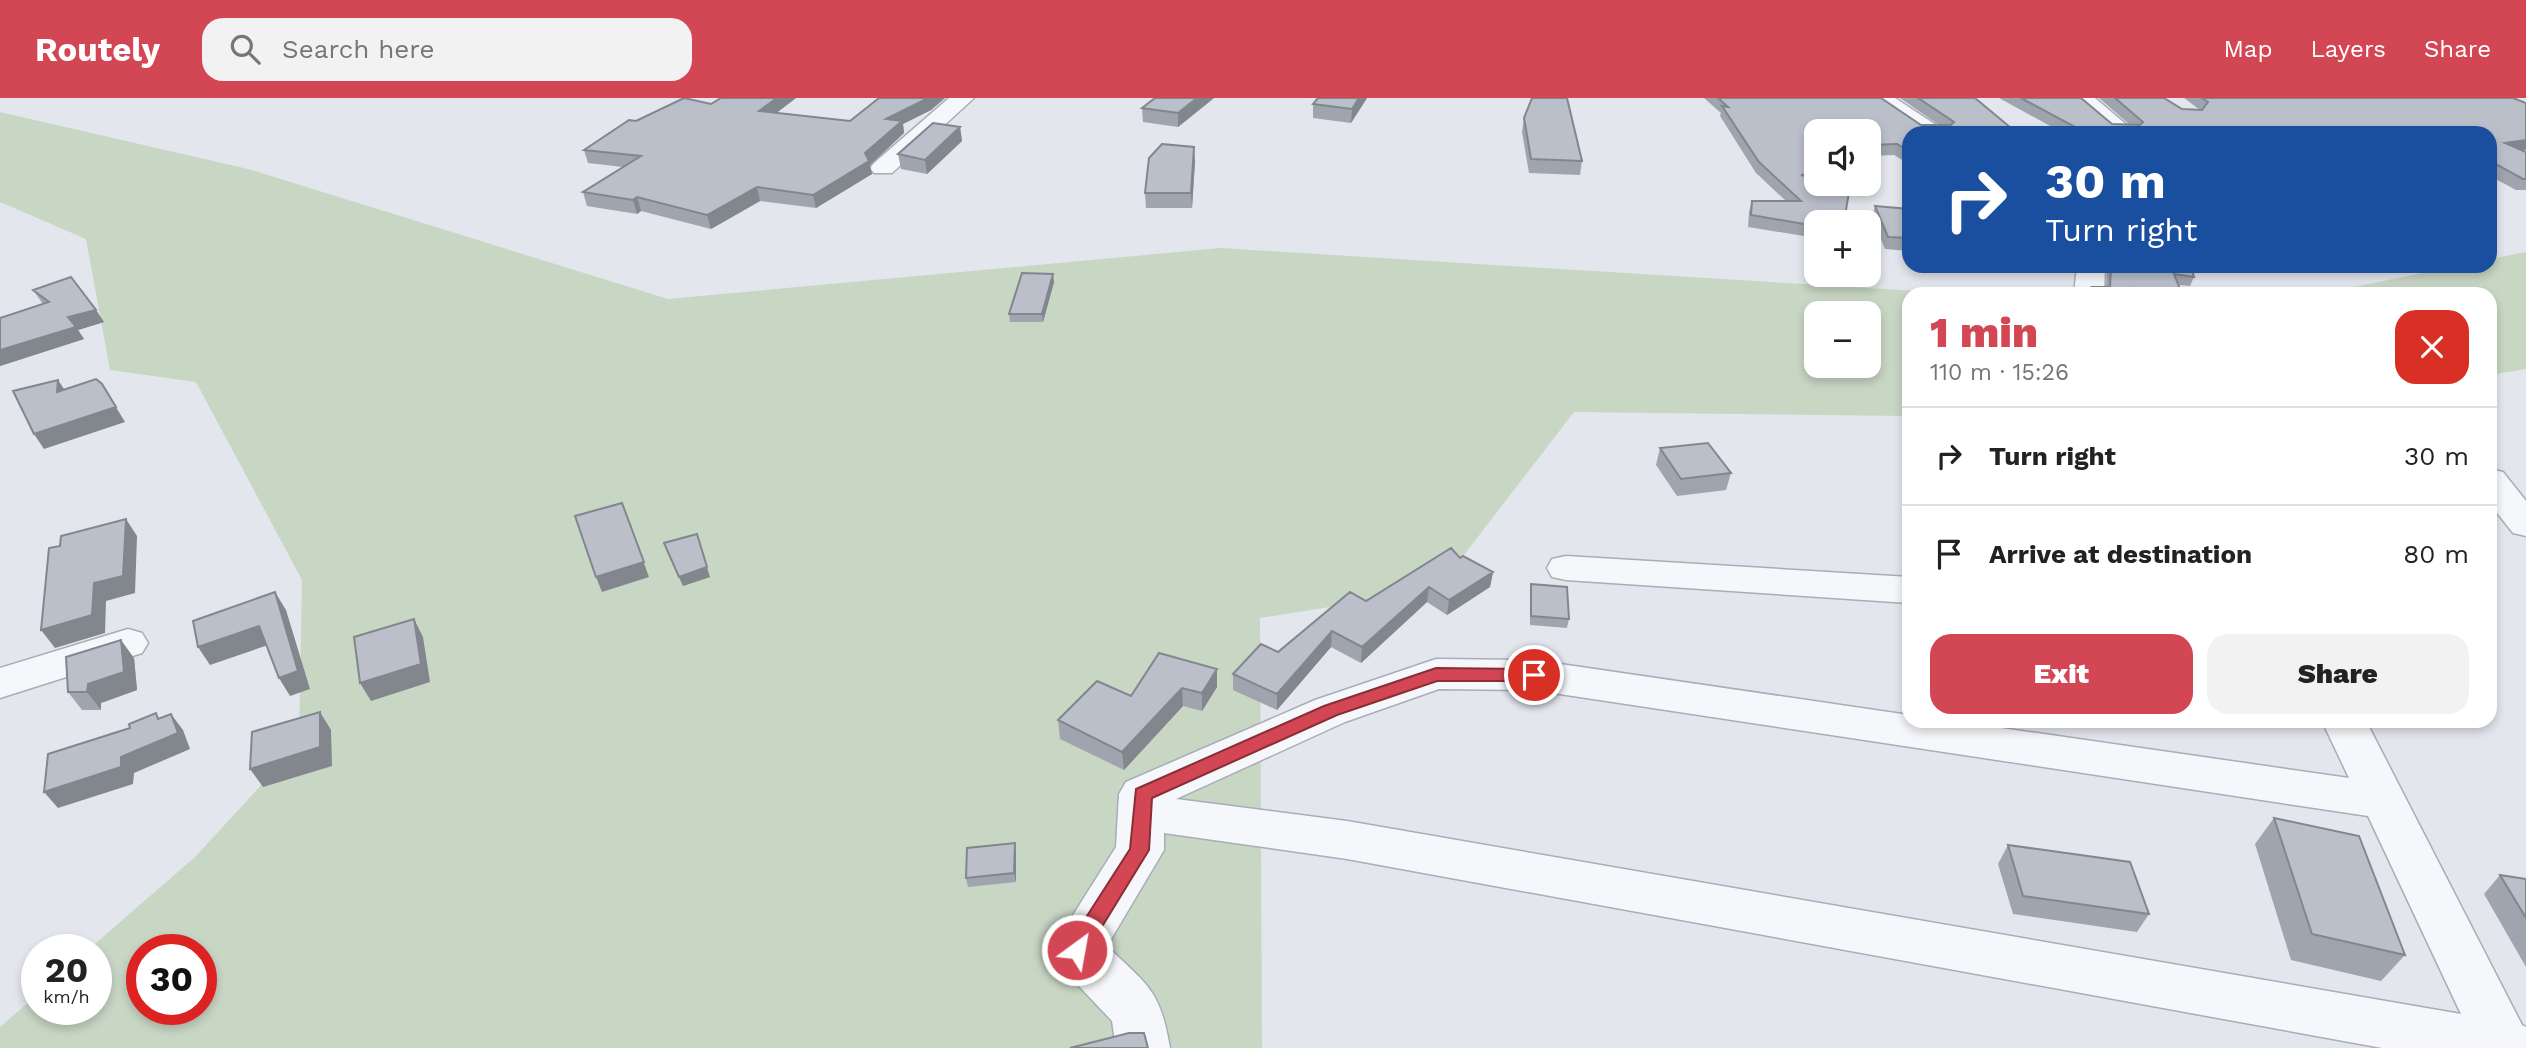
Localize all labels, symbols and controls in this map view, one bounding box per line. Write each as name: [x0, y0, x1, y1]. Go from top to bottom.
search box: [202, 18, 692, 81]
text: Routely: [35, 30, 160, 69]
icon: search: [226, 30, 264, 68]
text: Search here: [282, 34, 434, 64]
text: Map: [2224, 35, 2272, 63]
text: Layers: [2310, 35, 2386, 63]
text: Share: [2424, 35, 2491, 63]
map controls: [1804, 119, 1881, 378]
button: sound: [1804, 119, 1881, 196]
text: 30 m: [2045, 152, 2166, 210]
icon: right: [1930, 154, 2021, 245]
button: +: [1804, 210, 1881, 287]
text: Turn right: [2045, 211, 2197, 249]
button: −: [1804, 301, 1881, 378]
text: 1 min: [1930, 308, 2038, 357]
button: close: [2395, 310, 2469, 384]
text: 110 m · 15:26: [1930, 359, 2069, 386]
icon: right: [1930, 437, 1968, 475]
text: Turn right: [1989, 441, 2116, 471]
text: 30 m: [2404, 441, 2469, 471]
icon: arrive: [1930, 535, 1968, 573]
text: Arrive at destination: [1989, 539, 2252, 569]
text: 80 m: [2403, 539, 2469, 569]
button: Exit: [1930, 634, 2193, 714]
button: Share: [2207, 634, 2469, 714]
pin: [1504, 645, 1564, 705]
icon: arrive: [1515, 656, 1553, 694]
position arrow: [1040, 913, 1114, 987]
speed limit sign: 30: [126, 934, 217, 1025]
text: 20: [45, 949, 88, 991]
text: km/h: [43, 986, 90, 1007]

